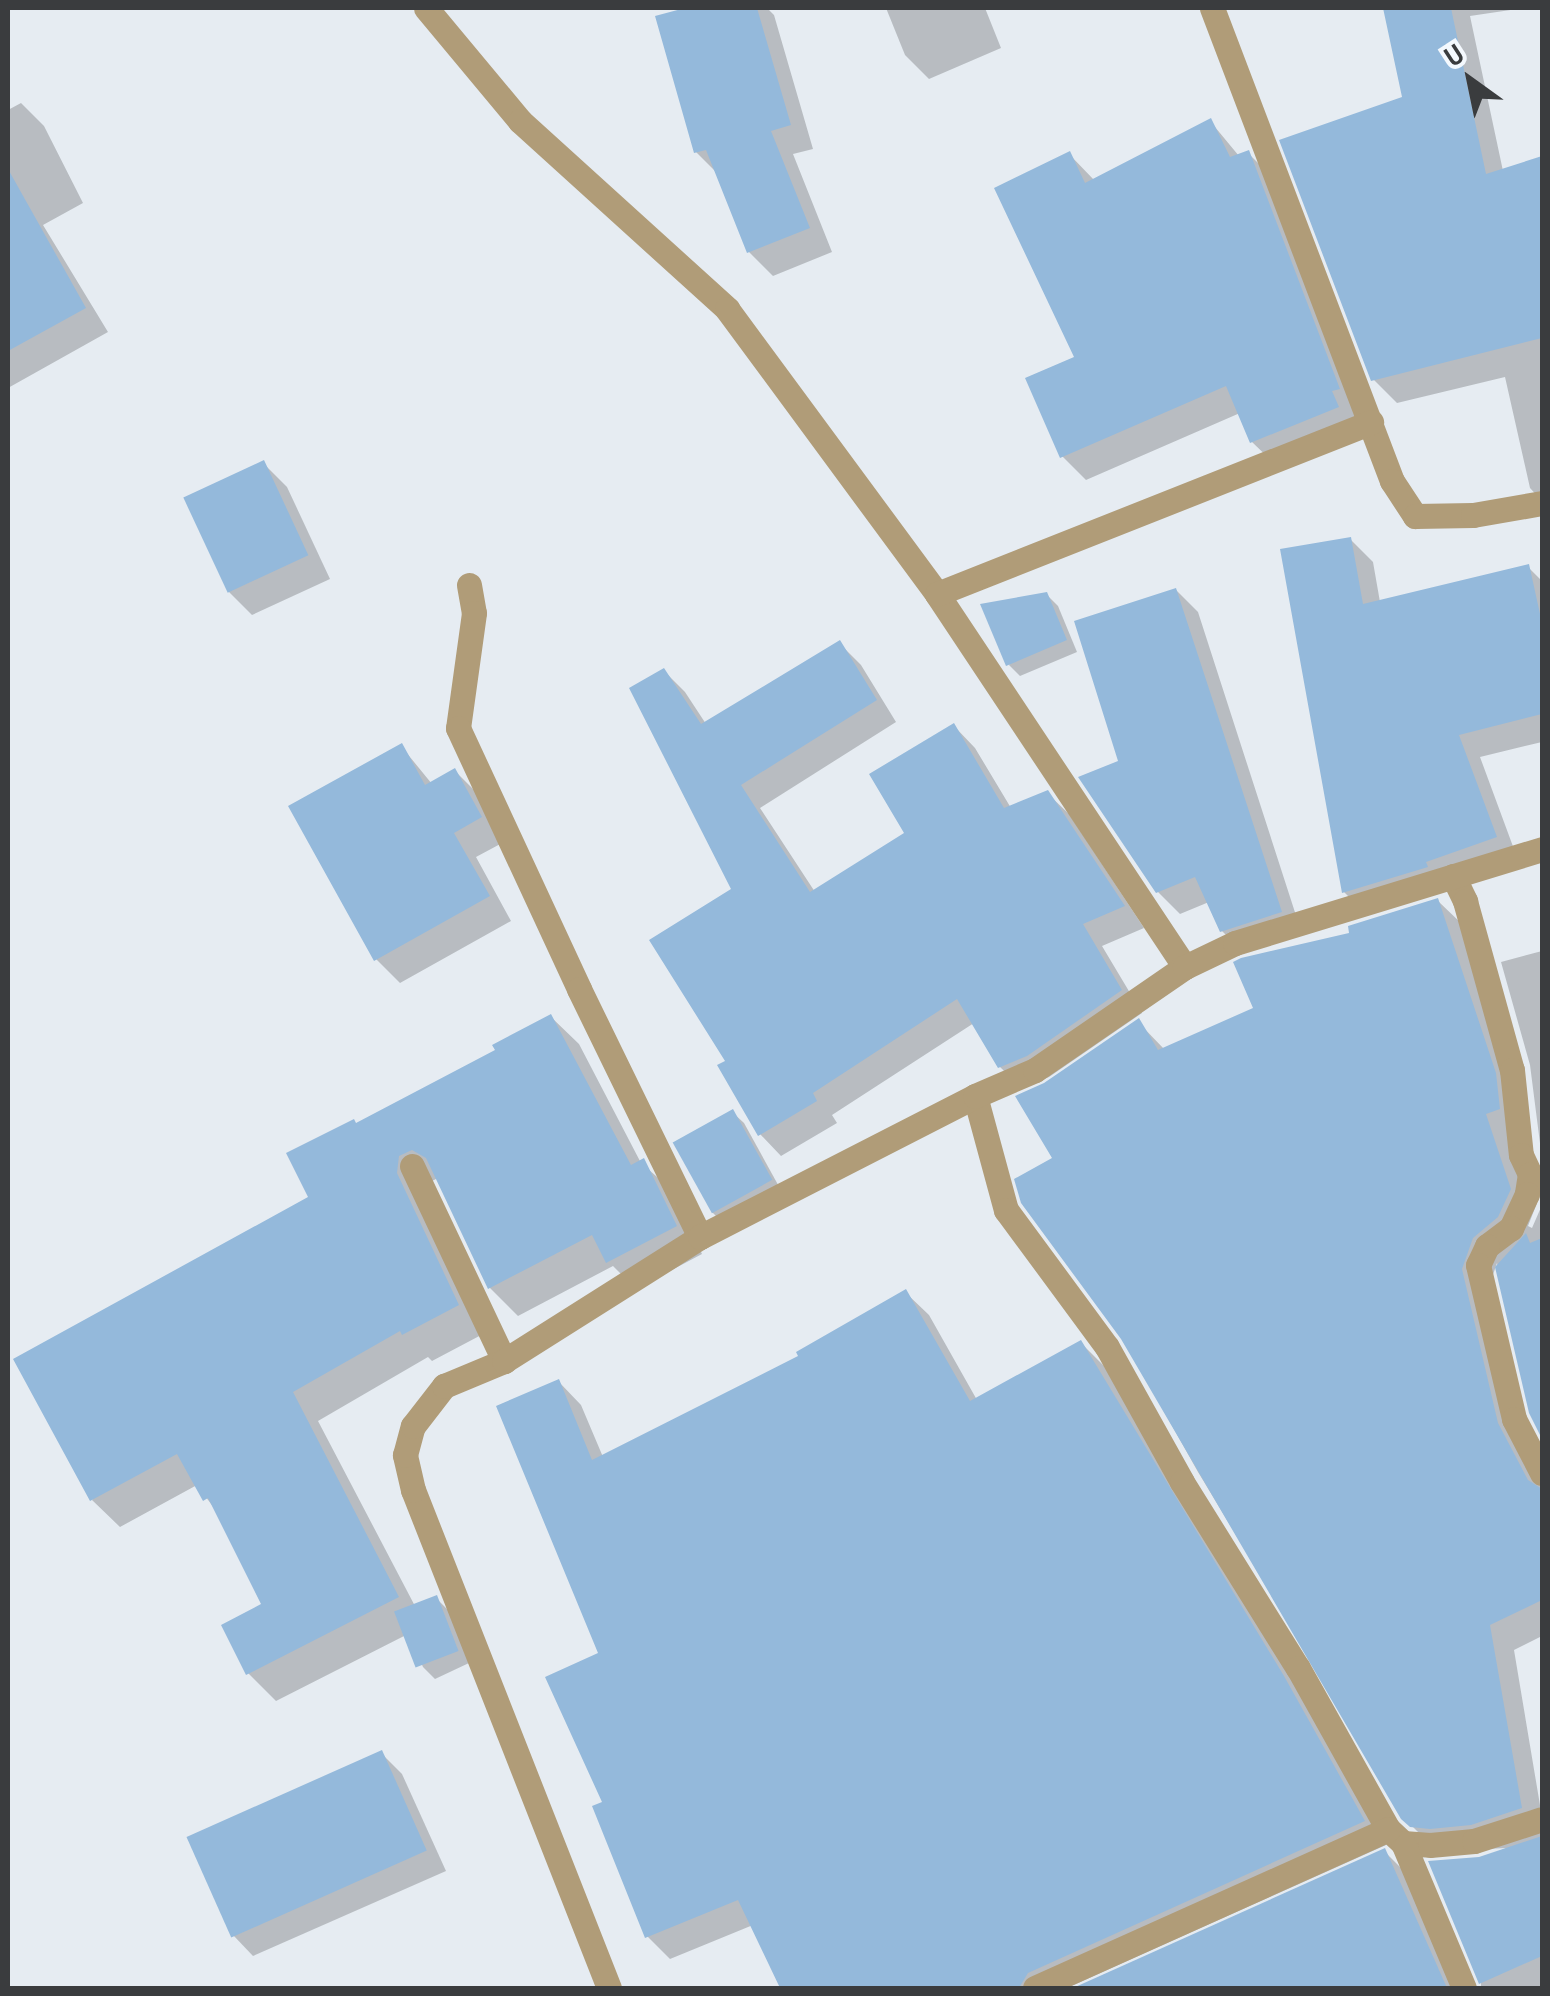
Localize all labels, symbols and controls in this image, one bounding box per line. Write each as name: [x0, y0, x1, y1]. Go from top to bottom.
north arrow: [1420, 30, 1520, 130]
text: U: [1436, 34, 1471, 75]

